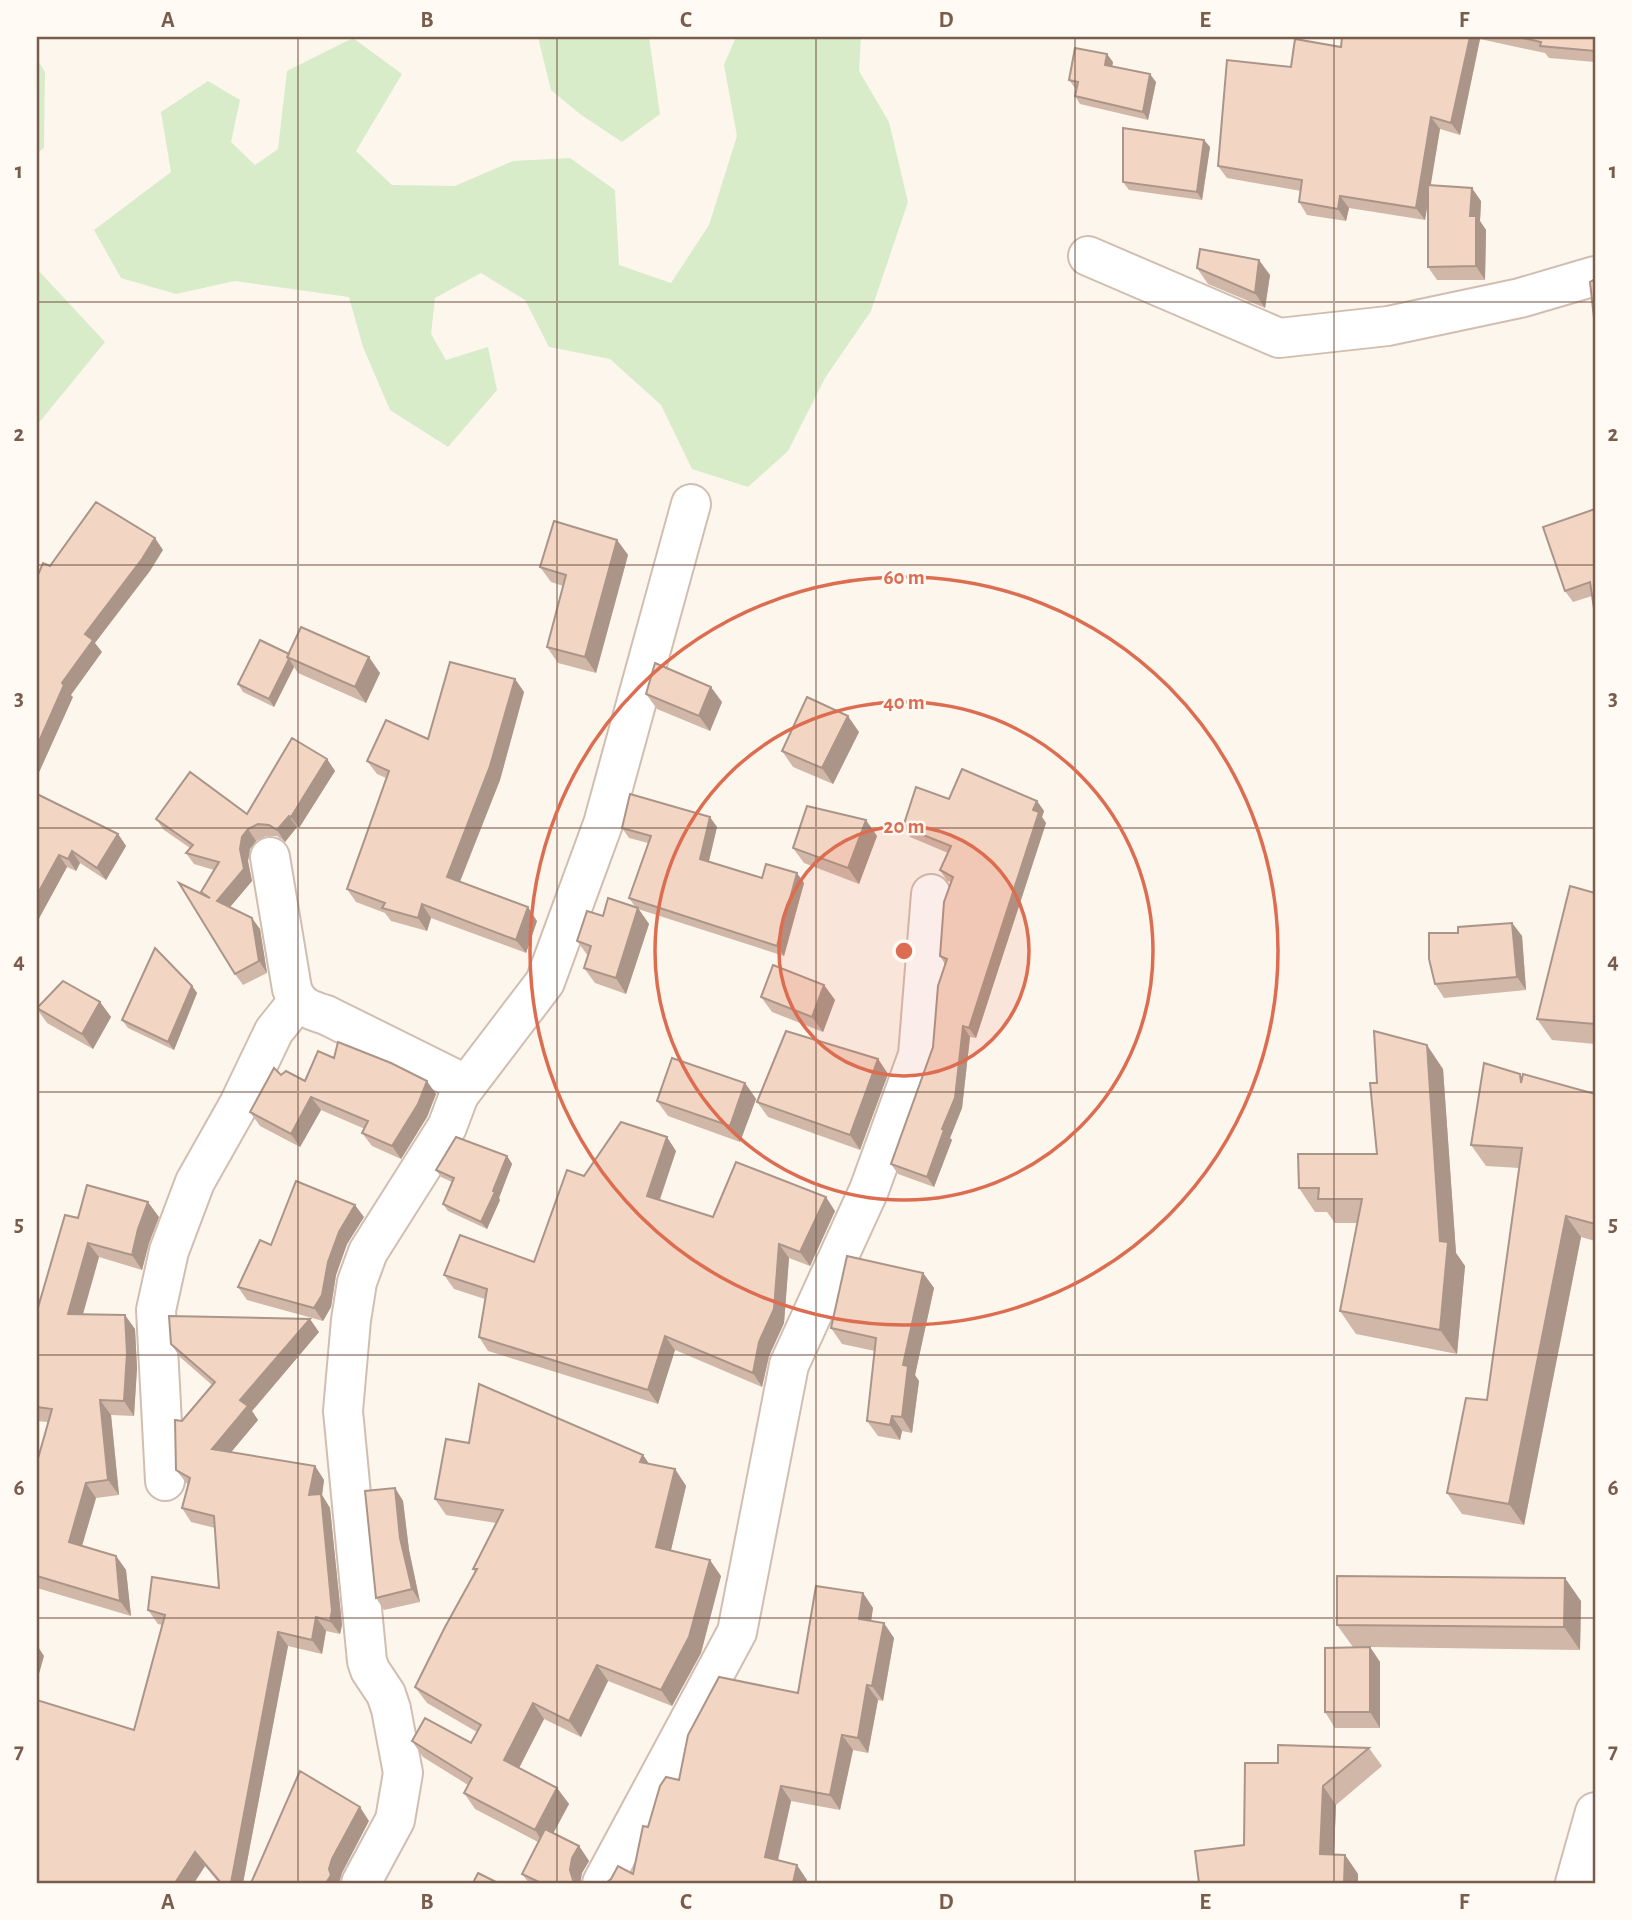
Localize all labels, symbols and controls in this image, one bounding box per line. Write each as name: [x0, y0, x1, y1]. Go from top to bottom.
text: A: [161, 9, 175, 32]
text: B: [420, 9, 434, 32]
text: C: [680, 9, 692, 32]
text: D: [938, 9, 954, 32]
text: E: [1199, 9, 1211, 32]
text: F: [1459, 9, 1470, 32]
text: 1: [15, 160, 23, 183]
text: 1: [1609, 160, 1617, 183]
text: 2: [14, 423, 25, 446]
text: 2: [1608, 423, 1619, 446]
text: 60 m: [883, 567, 925, 588]
text: 3: [14, 687, 24, 710]
text: 3: [1608, 687, 1618, 710]
text: 40 m: [883, 692, 925, 713]
text: 20 m: [884, 816, 924, 837]
centre of rings: [892, 939, 916, 963]
text: 4: [13, 950, 25, 973]
text: 4: [1607, 950, 1619, 973]
text: 5: [14, 1213, 24, 1236]
text: 5: [1608, 1213, 1618, 1236]
text: 6: [13, 1477, 25, 1500]
text: 6: [1607, 1477, 1619, 1500]
text: 7: [14, 1740, 24, 1763]
text: 7: [1608, 1740, 1618, 1763]
text: A: [161, 1891, 175, 1914]
text: B: [420, 1891, 434, 1914]
text: C: [680, 1891, 692, 1914]
text: D: [938, 1891, 954, 1914]
text: E: [1199, 1891, 1211, 1914]
text: F: [1459, 1891, 1470, 1914]

